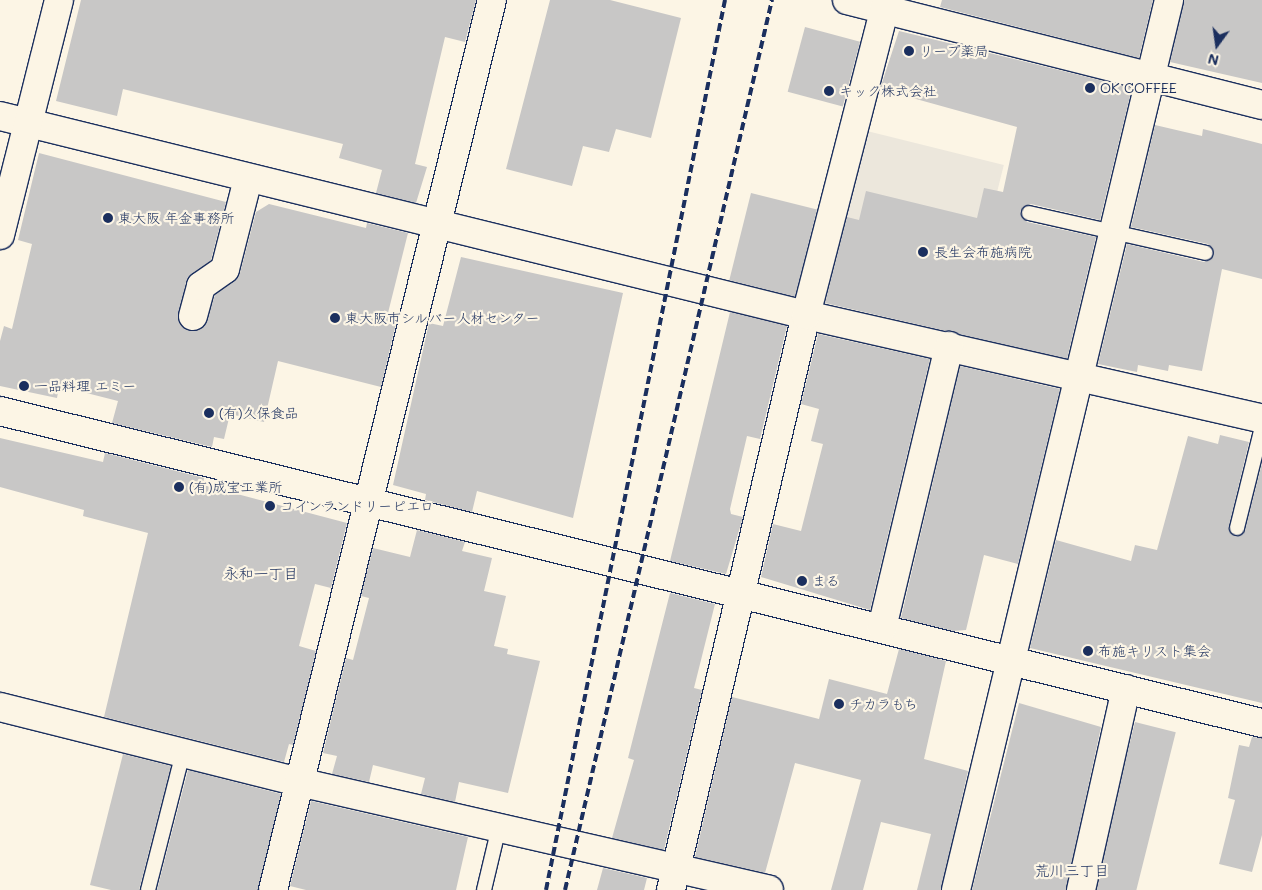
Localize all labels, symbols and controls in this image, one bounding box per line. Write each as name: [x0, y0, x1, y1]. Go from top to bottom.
north arrow: [1192, 20, 1242, 70]
place label: リープ薬局: [919, 43, 989, 59]
marker: リープ薬局: [903, 45, 915, 57]
text: N: [1206, 50, 1221, 71]
place label: OK COFFEE: [1100, 80, 1177, 96]
marker: OK COFFEE: [1084, 82, 1096, 94]
place label: キック株式会社: [839, 83, 937, 99]
marker: キック株式会社: [823, 85, 835, 97]
place label: 東大阪 年金事務所: [118, 210, 234, 226]
marker: 東大阪 年金事務所: [102, 212, 114, 224]
place label: 長生会布施病院: [934, 244, 1032, 260]
marker: 長生会布施病院: [916, 245, 930, 259]
place label: 東大阪市シルバー人材センター: [345, 310, 541, 326]
marker: 東大阪市シルバー人材センター: [329, 312, 341, 324]
place label: 一品料理 エミー: [34, 378, 136, 394]
marker: 一品料理 エミー: [18, 380, 30, 392]
place label: (有)久保食品: [219, 405, 299, 421]
marker: (有)久保食品: [203, 407, 215, 419]
place label: (有)成宝工業所: [189, 479, 283, 495]
marker: (有)成宝工業所: [173, 481, 185, 493]
place label: コインランドリーピエロ: [280, 498, 434, 514]
marker: コインランドリーピエロ: [264, 500, 276, 512]
district label: 永和一丁目: [224, 565, 298, 583]
place label: まる: [812, 573, 840, 589]
marker: まる: [796, 575, 808, 587]
place label: 布施キリスト集会: [1098, 643, 1210, 659]
marker: 布施キリスト集会: [1082, 645, 1094, 657]
place label: チカラもち: [849, 696, 919, 712]
marker: チカラもち: [833, 698, 845, 710]
district label: 荒川三丁目: [1035, 862, 1109, 880]

